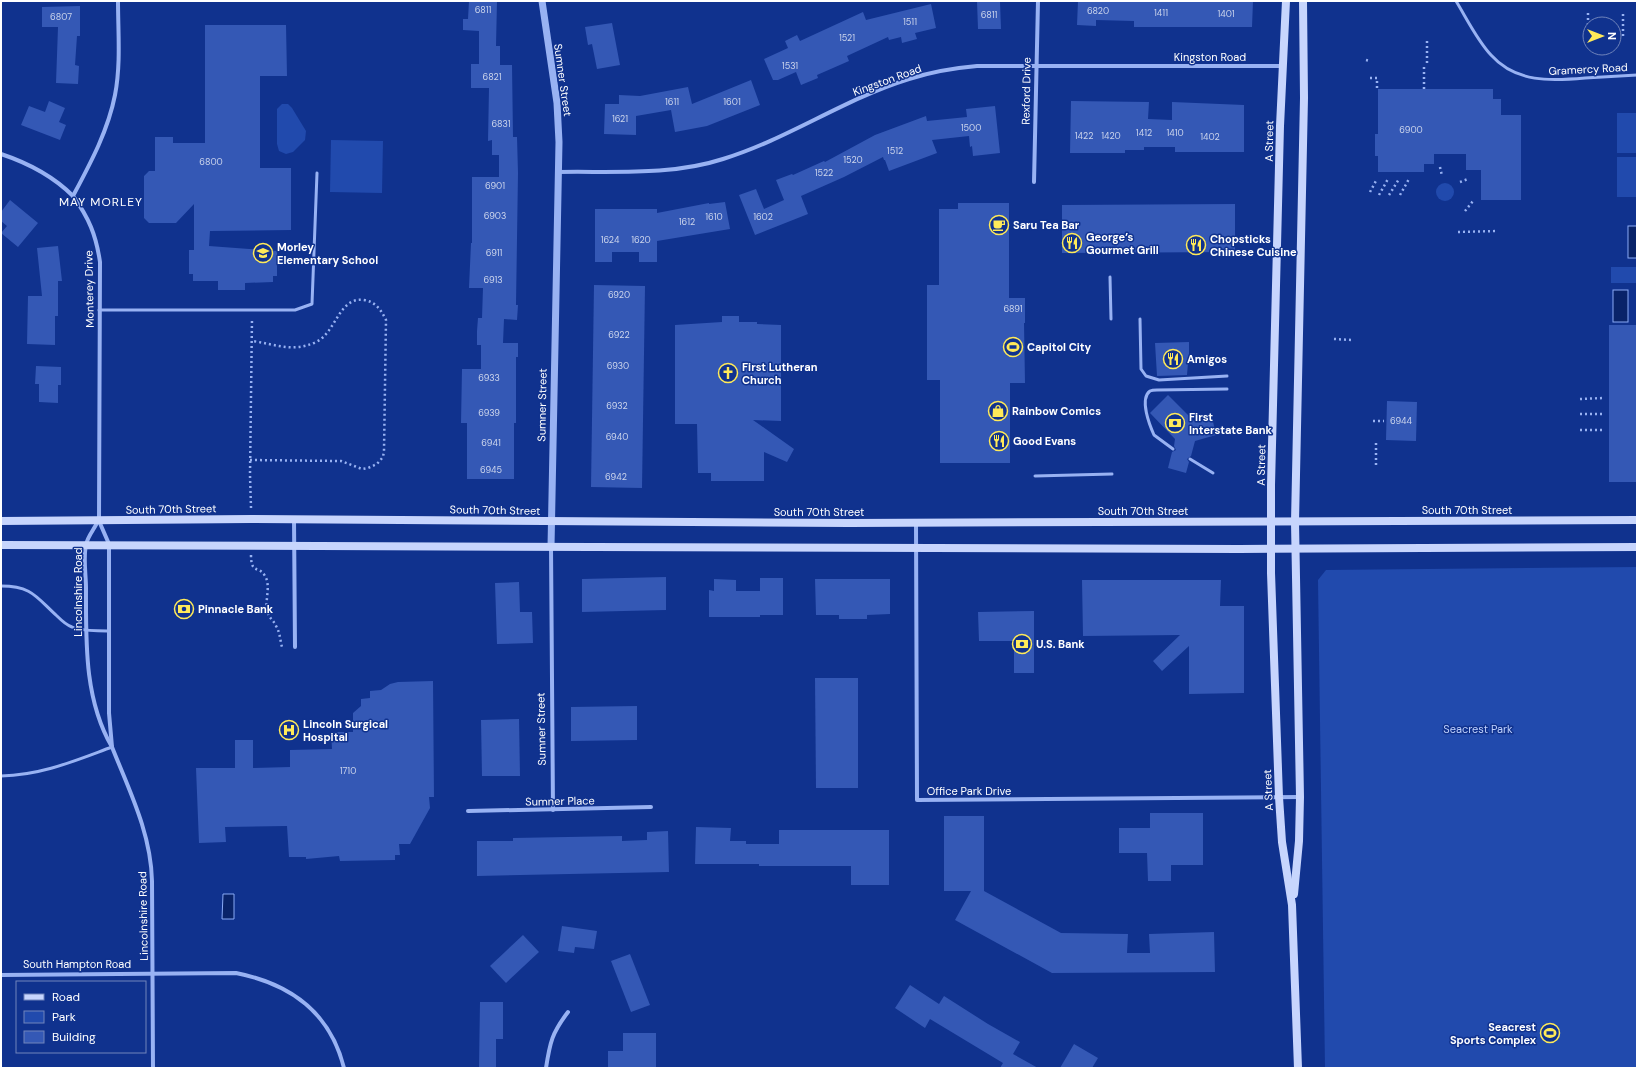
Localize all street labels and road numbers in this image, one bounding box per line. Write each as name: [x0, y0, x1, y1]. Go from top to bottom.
street label: Sumner Street: [551, 43, 575, 117]
street label: Kingston Road: [1174, 50, 1246, 64]
street label: Rexford Drive: [1018, 57, 1034, 125]
street label: Gramercy Road: [1548, 60, 1628, 78]
street label: Kingston Road: [851, 61, 923, 99]
street label: A Street: [1262, 120, 1276, 162]
street label: Monterey Drive: [81, 250, 97, 328]
street label: Sumner Street: [534, 368, 550, 442]
street label: A Street: [1254, 444, 1268, 486]
street label: South 70th Street: [126, 501, 216, 517]
street label: South 70th Street: [450, 502, 540, 518]
street label: South 70th Street: [1422, 503, 1512, 517]
street label: South 70th Street: [1098, 504, 1188, 518]
street label: South 70th Street: [774, 505, 864, 519]
street label: Lincolnshire Road: [71, 547, 85, 637]
street label: Sumner Street: [533, 692, 549, 766]
street label: A Street: [1260, 769, 1276, 811]
street label: Office Park Drive: [927, 784, 1011, 798]
street label: Sumner Place: [525, 793, 595, 809]
street label: Lincolnshire Road: [135, 871, 151, 961]
street label: South Hampton Road: [23, 957, 131, 971]

